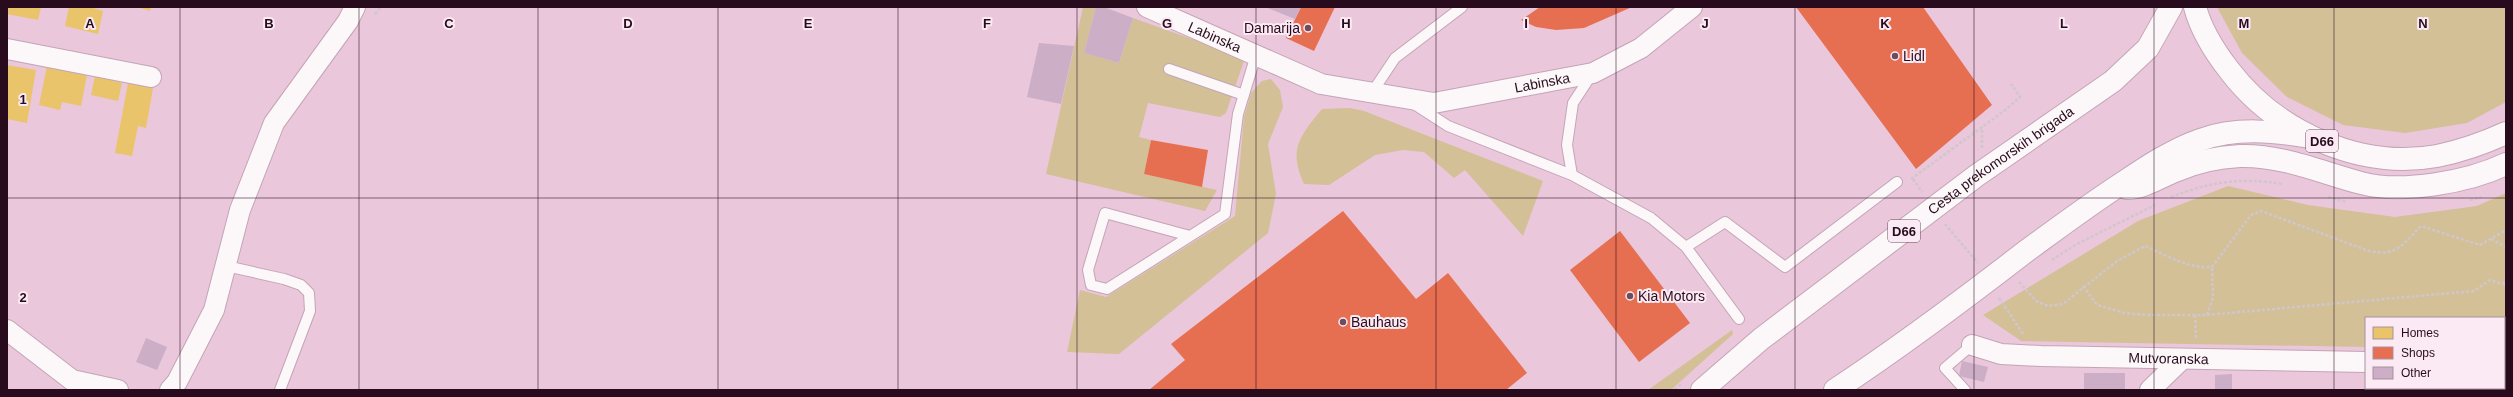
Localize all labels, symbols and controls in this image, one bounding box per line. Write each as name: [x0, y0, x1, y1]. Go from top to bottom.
text: A: [85, 16, 95, 31]
text: B: [264, 16, 274, 31]
text: C: [444, 16, 454, 31]
text: D: [623, 16, 633, 31]
text: E: [804, 16, 813, 31]
text: F: [983, 16, 991, 31]
text: G: [1162, 16, 1172, 31]
text: H: [1341, 16, 1351, 31]
text: I: [1524, 16, 1528, 31]
text: J: [1701, 16, 1709, 31]
text: K: [1880, 16, 1890, 31]
text: L: [2060, 16, 2068, 31]
text: M: [2239, 16, 2249, 31]
text: N: [2418, 16, 2428, 31]
street label: Labinska: [1186, 18, 1244, 56]
place label: Damarija: [1244, 20, 1300, 36]
marker: Damarija: [1303, 23, 1313, 33]
place label: Lidl: [1903, 48, 1925, 64]
marker: Lidl: [1890, 51, 1900, 61]
street label: Labinska: [1513, 69, 1571, 96]
text: 1: [19, 92, 27, 107]
street label: Cesta prekomorskih brigada: [1925, 103, 2077, 218]
road number: D66: [2306, 130, 2338, 152]
road number: D66: [1888, 220, 1920, 242]
place label: Kia Motors: [1638, 288, 1705, 304]
text: 2: [19, 290, 27, 305]
marker: Kia Motors: [1625, 291, 1635, 301]
place label: Bauhaus: [1351, 314, 1406, 330]
marker: Bauhaus: [1338, 317, 1348, 327]
legend: [2365, 317, 2505, 389]
text: Homes: [2401, 326, 2439, 340]
text: Shops: [2401, 346, 2435, 360]
street label: Mutvoranska: [2128, 350, 2209, 367]
text: Other: [2401, 366, 2431, 380]

